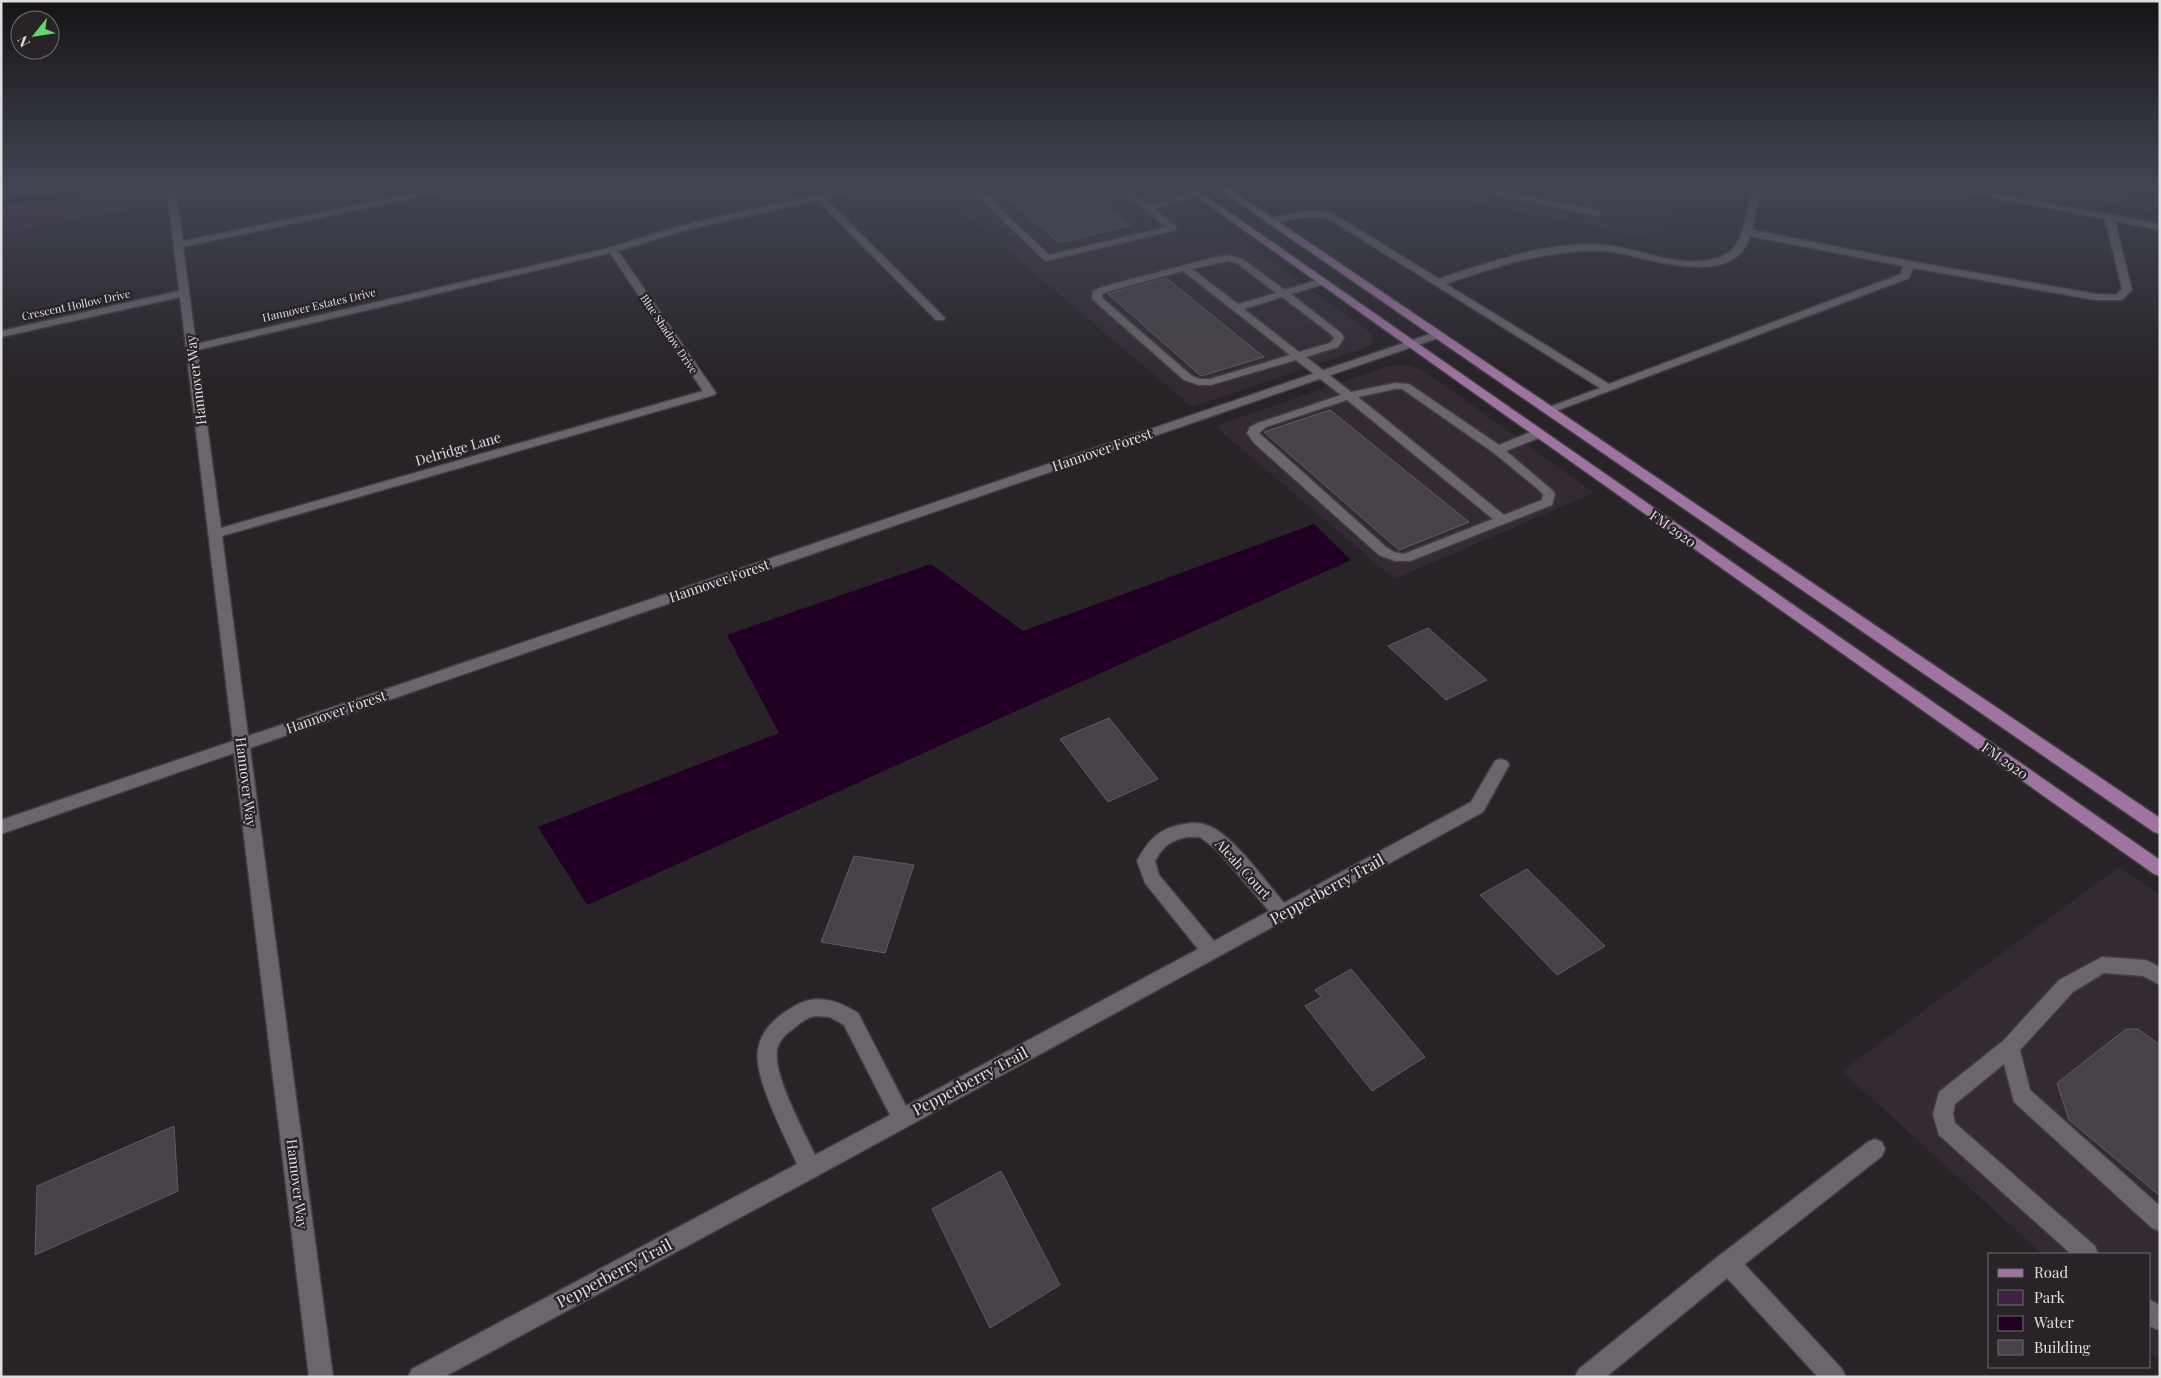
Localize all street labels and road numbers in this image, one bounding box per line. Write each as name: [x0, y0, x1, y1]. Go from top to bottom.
street label: Hannover Estates Drive: [261, 284, 378, 325]
street label: Crescent Hollow Drive: [20, 286, 132, 323]
street label: Blue Shadow Drive: [637, 291, 702, 377]
street label: Hannover Way: [181, 334, 210, 426]
street label: Hannover Forest: [1049, 423, 1155, 476]
street label: Delridge Lane: [413, 427, 503, 470]
street label: FM 2920: [1646, 506, 1700, 551]
street label: Hannover Forest: [666, 554, 772, 607]
street label: Hannover Forest: [283, 685, 389, 738]
street label: Hannover Way: [232, 736, 261, 828]
street label: FM 2920: [1978, 738, 2032, 783]
street label: Aleah Court: [1211, 834, 1276, 904]
street label: Pepperberry Trail: [1266, 848, 1388, 929]
street label: Pepperberry Trail: [908, 1041, 1031, 1120]
street label: Hannover Way: [283, 1138, 312, 1230]
street label: Pepperberry Trail: [552, 1233, 675, 1312]

